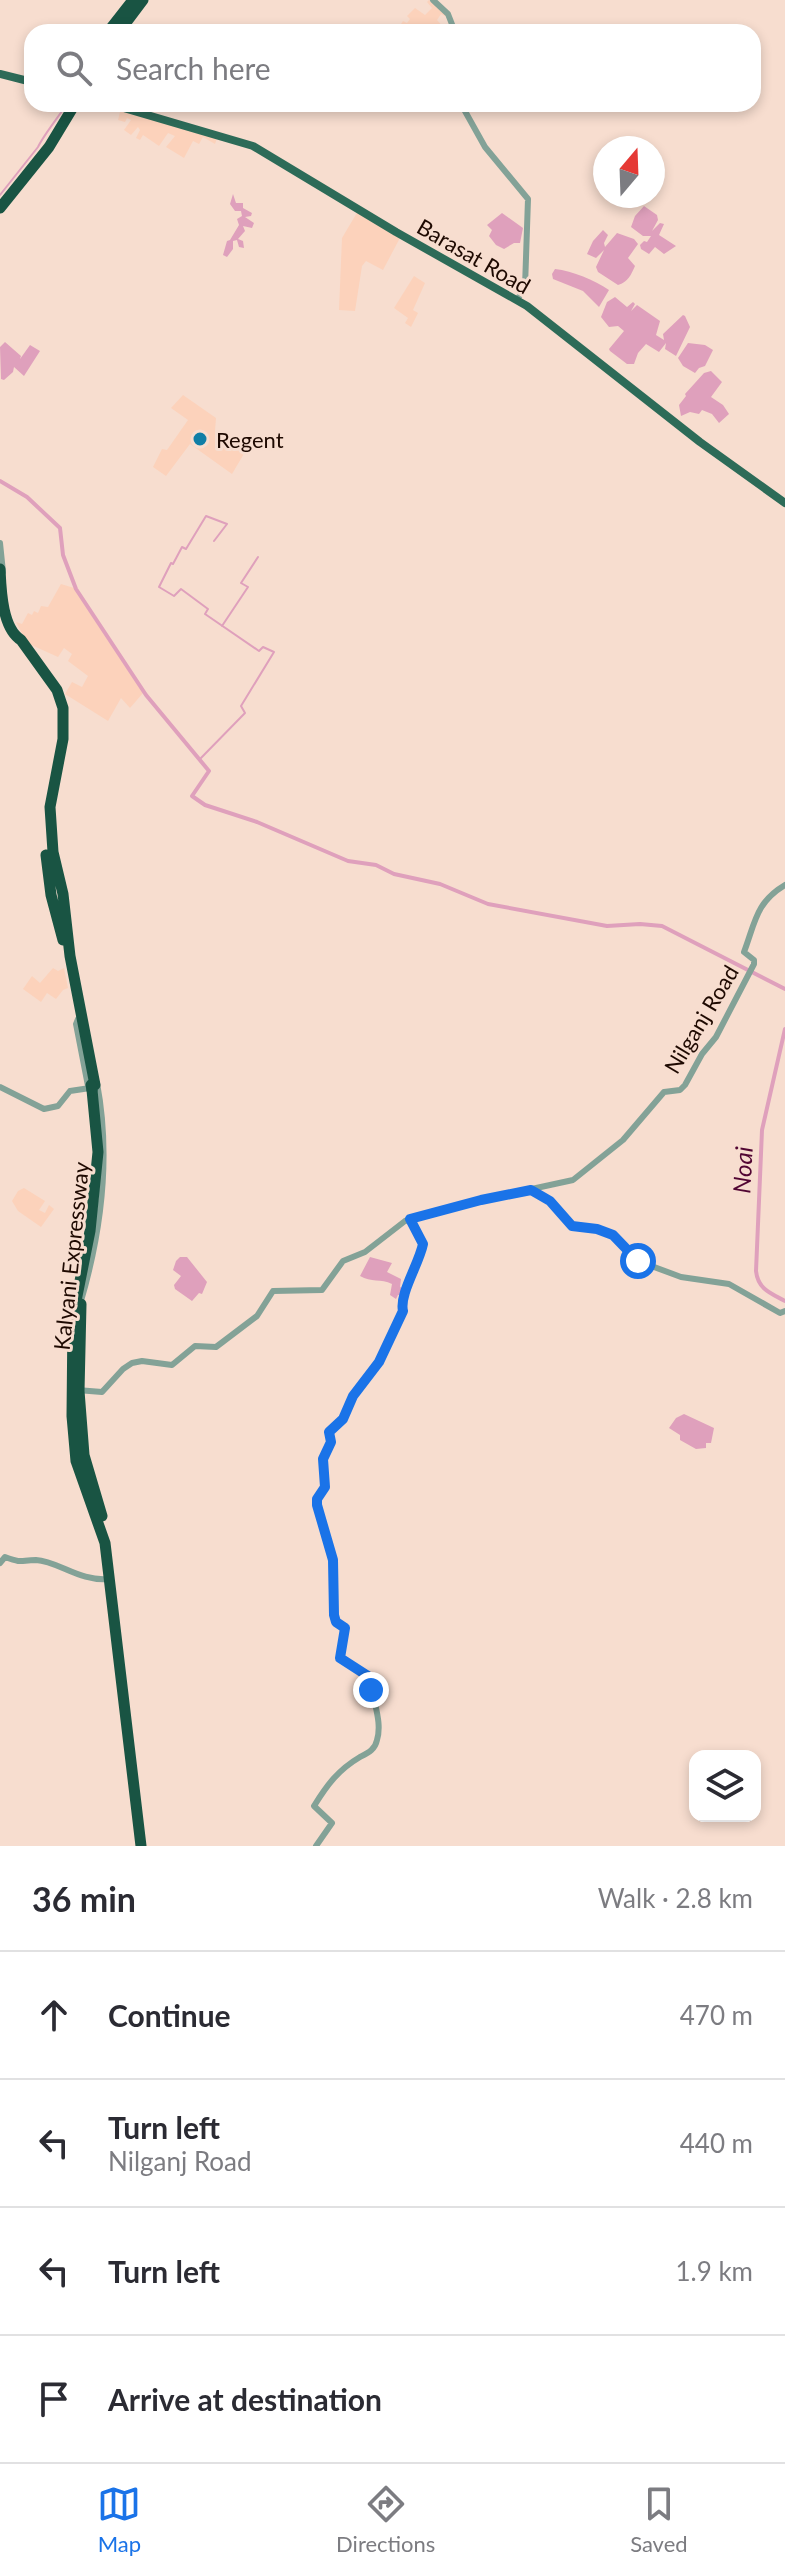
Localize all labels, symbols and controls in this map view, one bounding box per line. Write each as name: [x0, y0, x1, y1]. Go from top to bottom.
search box: [24, 24, 761, 112]
icon: search: [52, 46, 96, 90]
text: Search here: [116, 50, 271, 86]
north arrow: [593, 136, 665, 208]
street label: Barasat Road: [413, 213, 535, 299]
place label: Regent: [216, 426, 284, 453]
marker: Regent: [191, 430, 209, 448]
street label: Nilganj Road: [658, 960, 744, 1078]
water label: Noai: [726, 1145, 758, 1194]
street label: Kalyani Expressway: [48, 1160, 94, 1352]
route start: [620, 1243, 656, 1279]
route end: [353, 1672, 389, 1708]
map controls: [689, 1750, 761, 1822]
button: layers: [689, 1750, 761, 1822]
text: 36 min: [32, 1878, 136, 1919]
text: Walk · 2.8 km: [598, 1882, 753, 1914]
icon: ahead: [32, 1993, 76, 2037]
text: Continue: [108, 1997, 231, 2033]
text: 470 m: [680, 1999, 753, 2031]
text: Turn left: [108, 2109, 220, 2145]
icon: left: [32, 2121, 76, 2165]
text: 440 m: [680, 2127, 753, 2159]
text: Nilganj Road: [108, 2145, 252, 2177]
icon: left: [32, 2249, 76, 2293]
text: Turn left: [108, 2253, 220, 2289]
text: 1.9 km: [675, 2255, 753, 2287]
icon: arrive: [32, 2377, 76, 2421]
text: Arrive at destination: [108, 2381, 382, 2417]
tab: Map: [97, 2482, 141, 2557]
tab: Directions: [336, 2482, 435, 2557]
tab: Saved: [630, 2482, 688, 2557]

